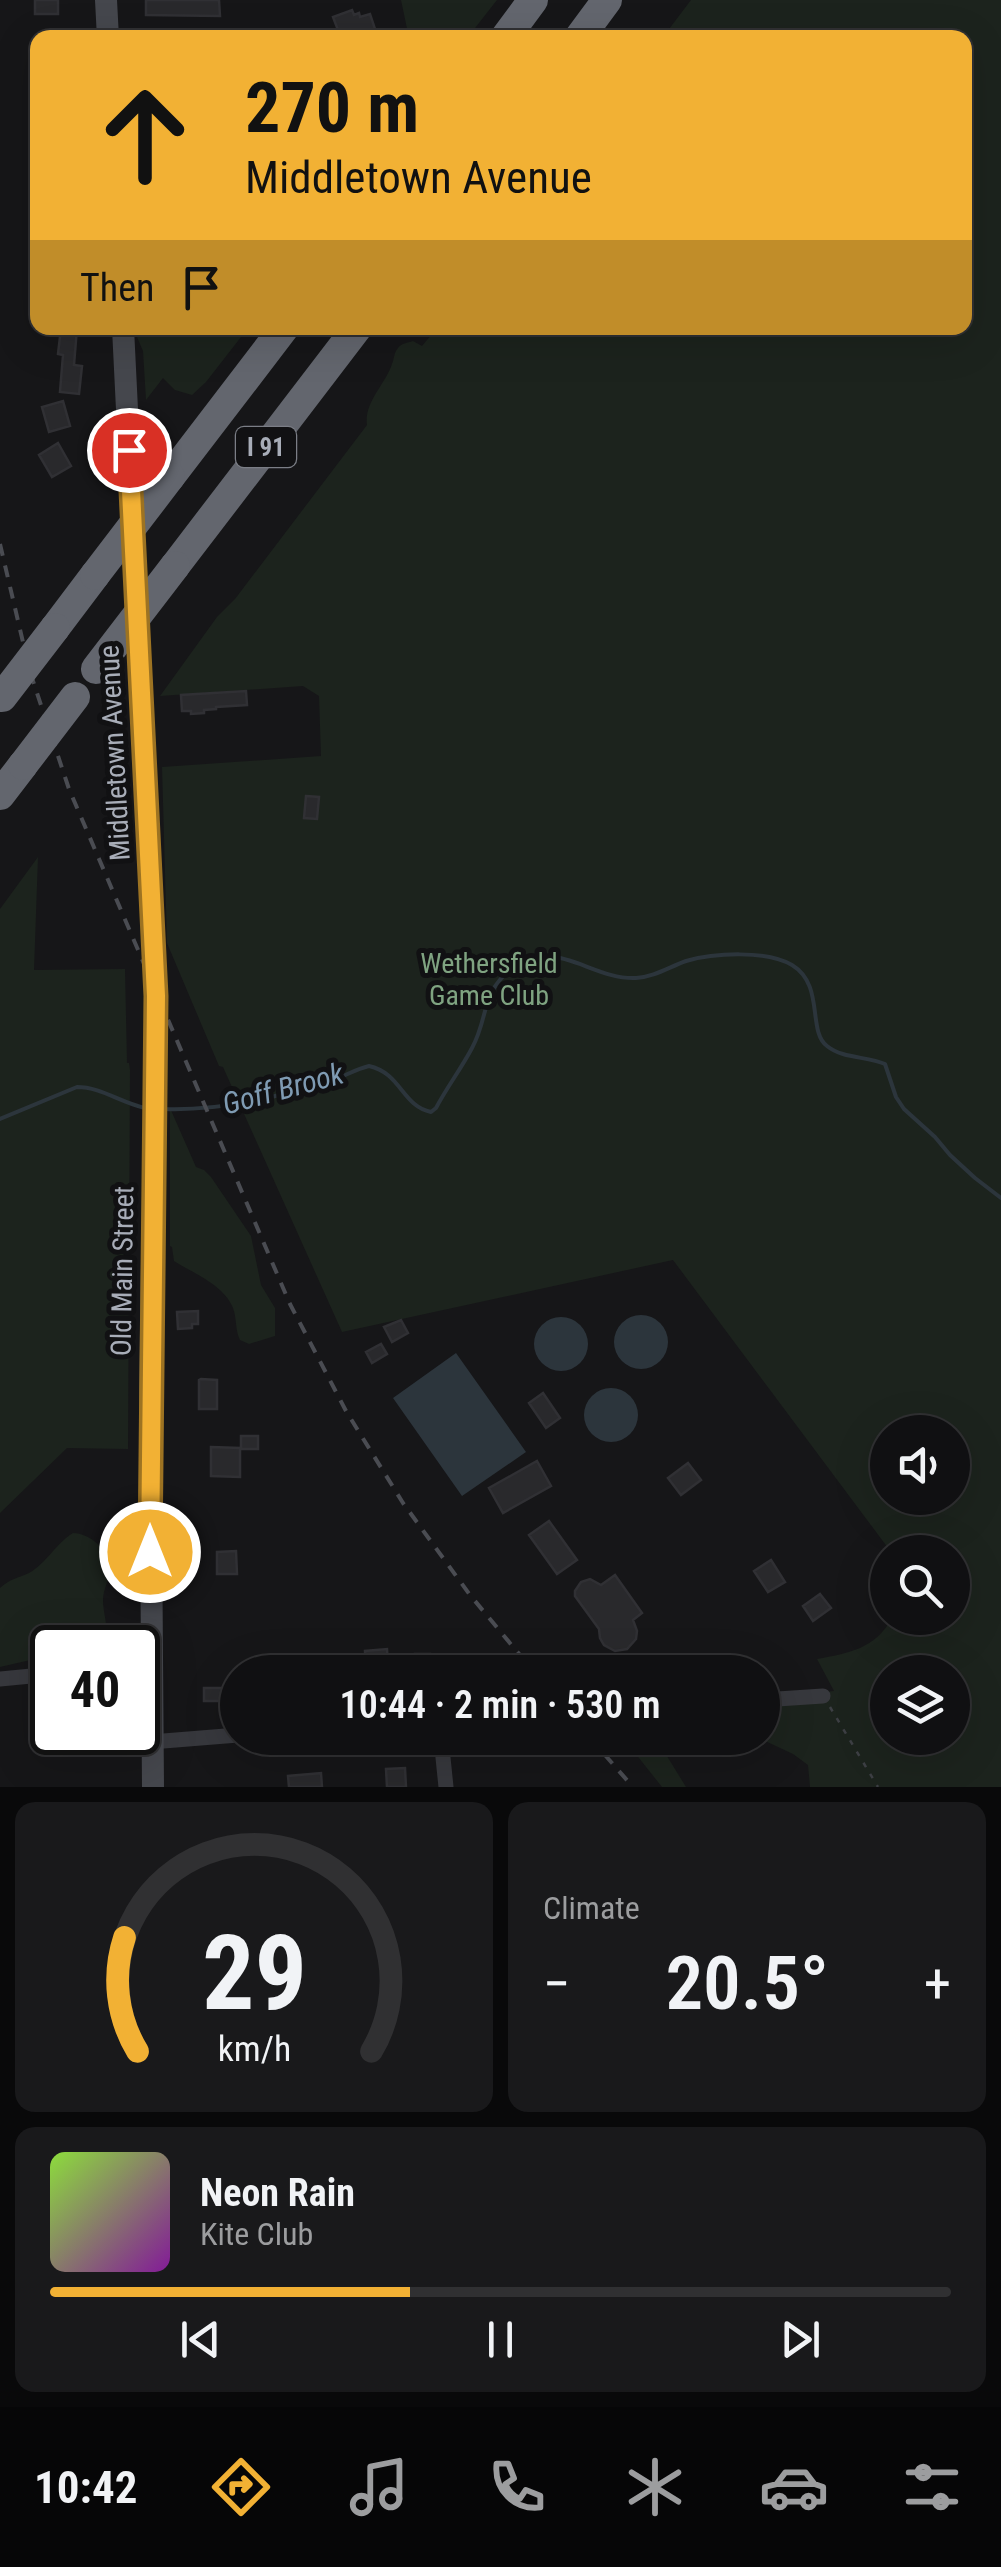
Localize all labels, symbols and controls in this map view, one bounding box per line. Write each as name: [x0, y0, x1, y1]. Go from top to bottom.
text: 270 m: [245, 67, 419, 149]
icon: ahead: [80, 70, 210, 200]
text: Middletown Avenue: [245, 151, 592, 204]
icon: arrive: [174, 260, 229, 315]
text: Then: [80, 266, 154, 310]
pin: [87, 408, 172, 493]
icon: arrive: [102, 423, 157, 478]
road number: I 91: [236, 427, 296, 467]
street label: Middletown Avenue: [92, 644, 137, 862]
park label: Wethersfield Game Club: [420, 947, 558, 1012]
water label: Goff Brook: [219, 1055, 348, 1121]
street label: Old Main Street: [105, 1186, 140, 1356]
map controls: [870, 1415, 970, 1755]
button: sound: [870, 1415, 970, 1515]
position arrow: [98, 1500, 202, 1604]
button: search: [870, 1535, 970, 1635]
speed limit sign: 40: [30, 1625, 160, 1755]
button: layers: [870, 1655, 970, 1755]
text: 10:44 · 2 min · 530 m: [340, 1683, 660, 1727]
text: Climate: [543, 1889, 640, 1927]
text: 29: [201, 1913, 307, 2034]
text: 20.5°: [665, 1939, 829, 2027]
text: −: [543, 1952, 571, 2016]
text: +: [924, 1952, 951, 2016]
text: km/h: [217, 2028, 291, 2070]
text: Neon Rain: [200, 2171, 355, 2215]
text: Kite Club: [200, 2215, 313, 2253]
icon: previous: [173, 2312, 228, 2367]
icon: pause: [473, 2312, 528, 2367]
icon: next: [773, 2312, 828, 2367]
icon: directions: [206, 2452, 276, 2522]
icon: music: [344, 2452, 414, 2522]
icon: phone: [482, 2452, 552, 2522]
icon: climate: [620, 2452, 690, 2522]
icon: car: [759, 2452, 829, 2522]
icon: filters: [897, 2452, 967, 2522]
text: 10:42: [34, 2461, 137, 2514]

